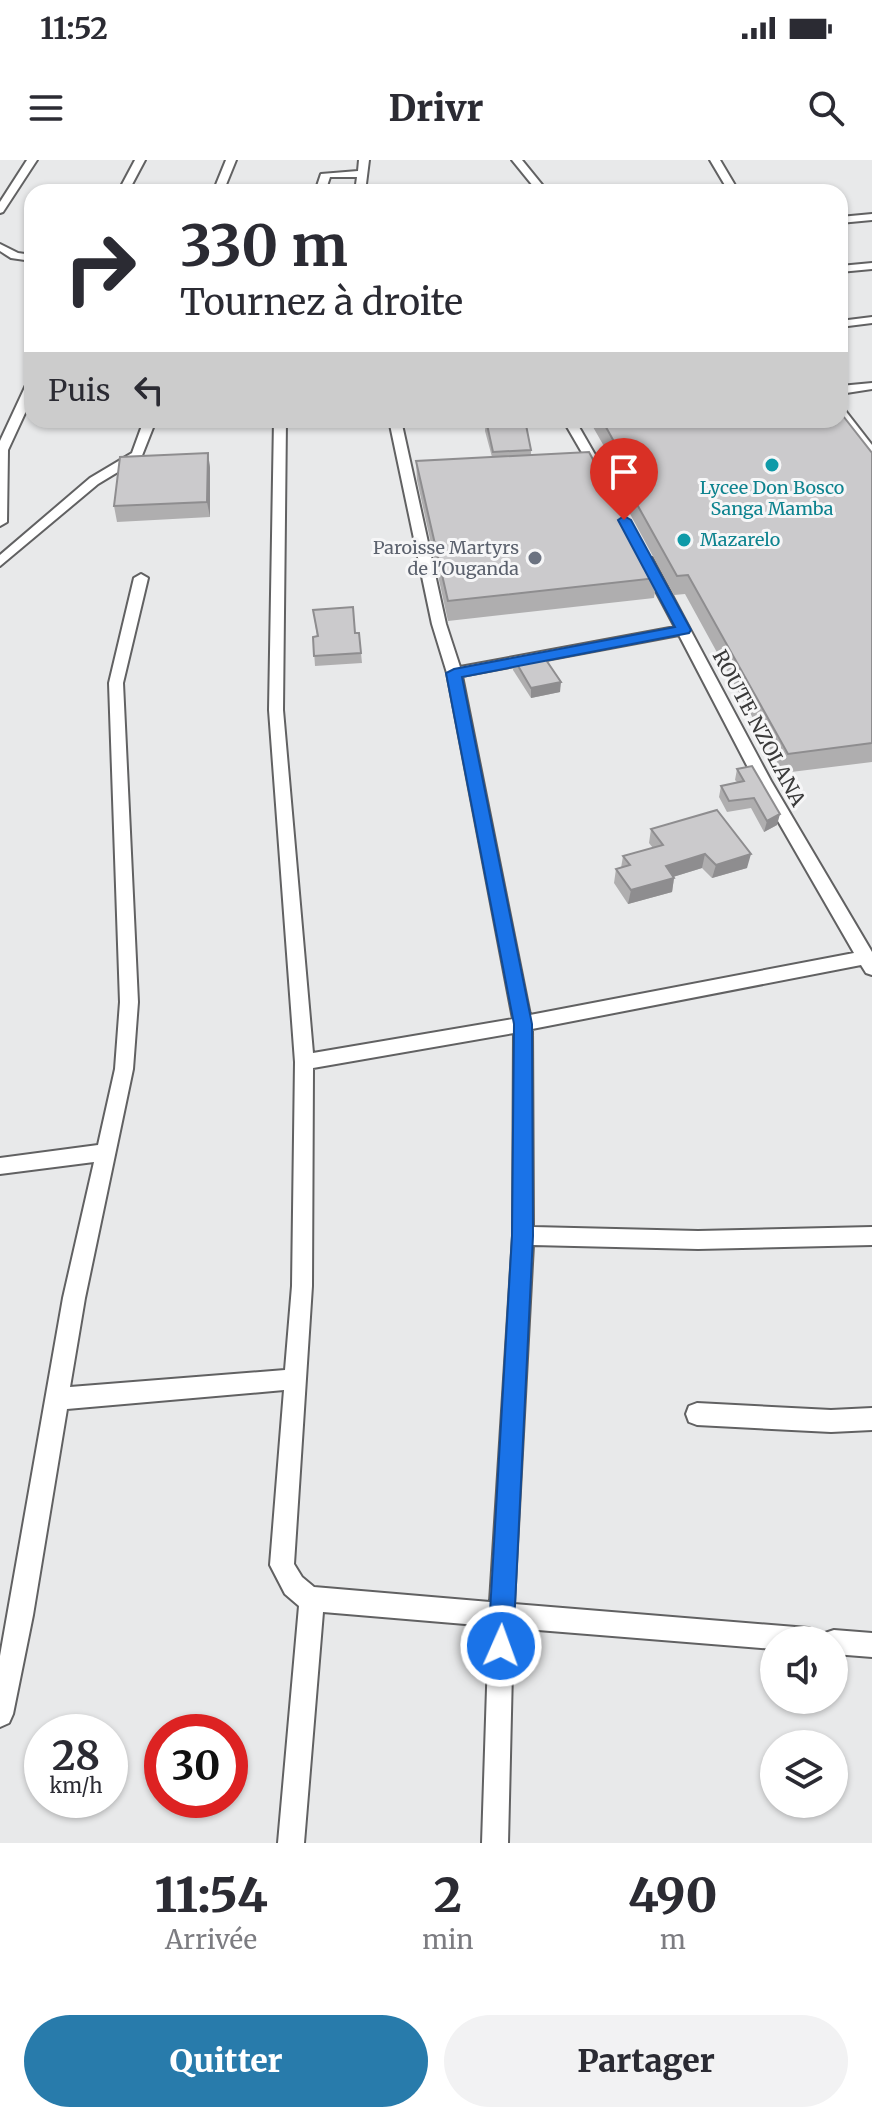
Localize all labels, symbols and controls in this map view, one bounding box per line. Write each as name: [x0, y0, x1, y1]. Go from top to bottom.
text: 11:52: [40, 9, 108, 47]
icon: menu: [24, 86, 68, 130]
text: Drivr: [389, 86, 483, 131]
icon: search: [804, 86, 848, 130]
text: 330 m: [180, 211, 348, 281]
icon: right: [48, 216, 152, 320]
text: Tournez à droite: [180, 280, 463, 325]
icon: left: [127, 368, 171, 412]
text: Puis: [48, 371, 111, 409]
pin: [590, 438, 658, 520]
icon: arrive: [602, 450, 646, 494]
marker: Lycee Don Bosco Sanga Mamba: [763, 456, 781, 474]
place label: Lycee Don Bosco Sanga Mamba: [700, 476, 844, 520]
place label: Mazarelo: [700, 528, 780, 551]
marker: Mazarelo: [675, 531, 693, 549]
place label: Paroisse Martyrs de l'Ouganda: [373, 536, 519, 580]
marker: Paroisse Martyrs de l'Ouganda: [526, 549, 544, 567]
street label: ROUTE NZOLANA: [708, 645, 812, 811]
position arrow: [459, 1604, 543, 1688]
map controls: [760, 1626, 848, 1818]
button: sound: [760, 1626, 848, 1714]
speed limit sign: 30: [144, 1714, 248, 1818]
button: layers: [760, 1730, 848, 1818]
text: 28: [52, 1731, 100, 1781]
text: km/h: [50, 1773, 102, 1798]
text: 11:54: [154, 1865, 268, 1925]
text: 2: [434, 1865, 462, 1925]
text: 490: [628, 1865, 718, 1925]
text: Arrivée: [165, 1923, 257, 1956]
text: min: [422, 1923, 474, 1956]
text: m: [660, 1923, 686, 1956]
button: Quitter: [24, 2015, 428, 2107]
button: Partager: [444, 2015, 848, 2107]

